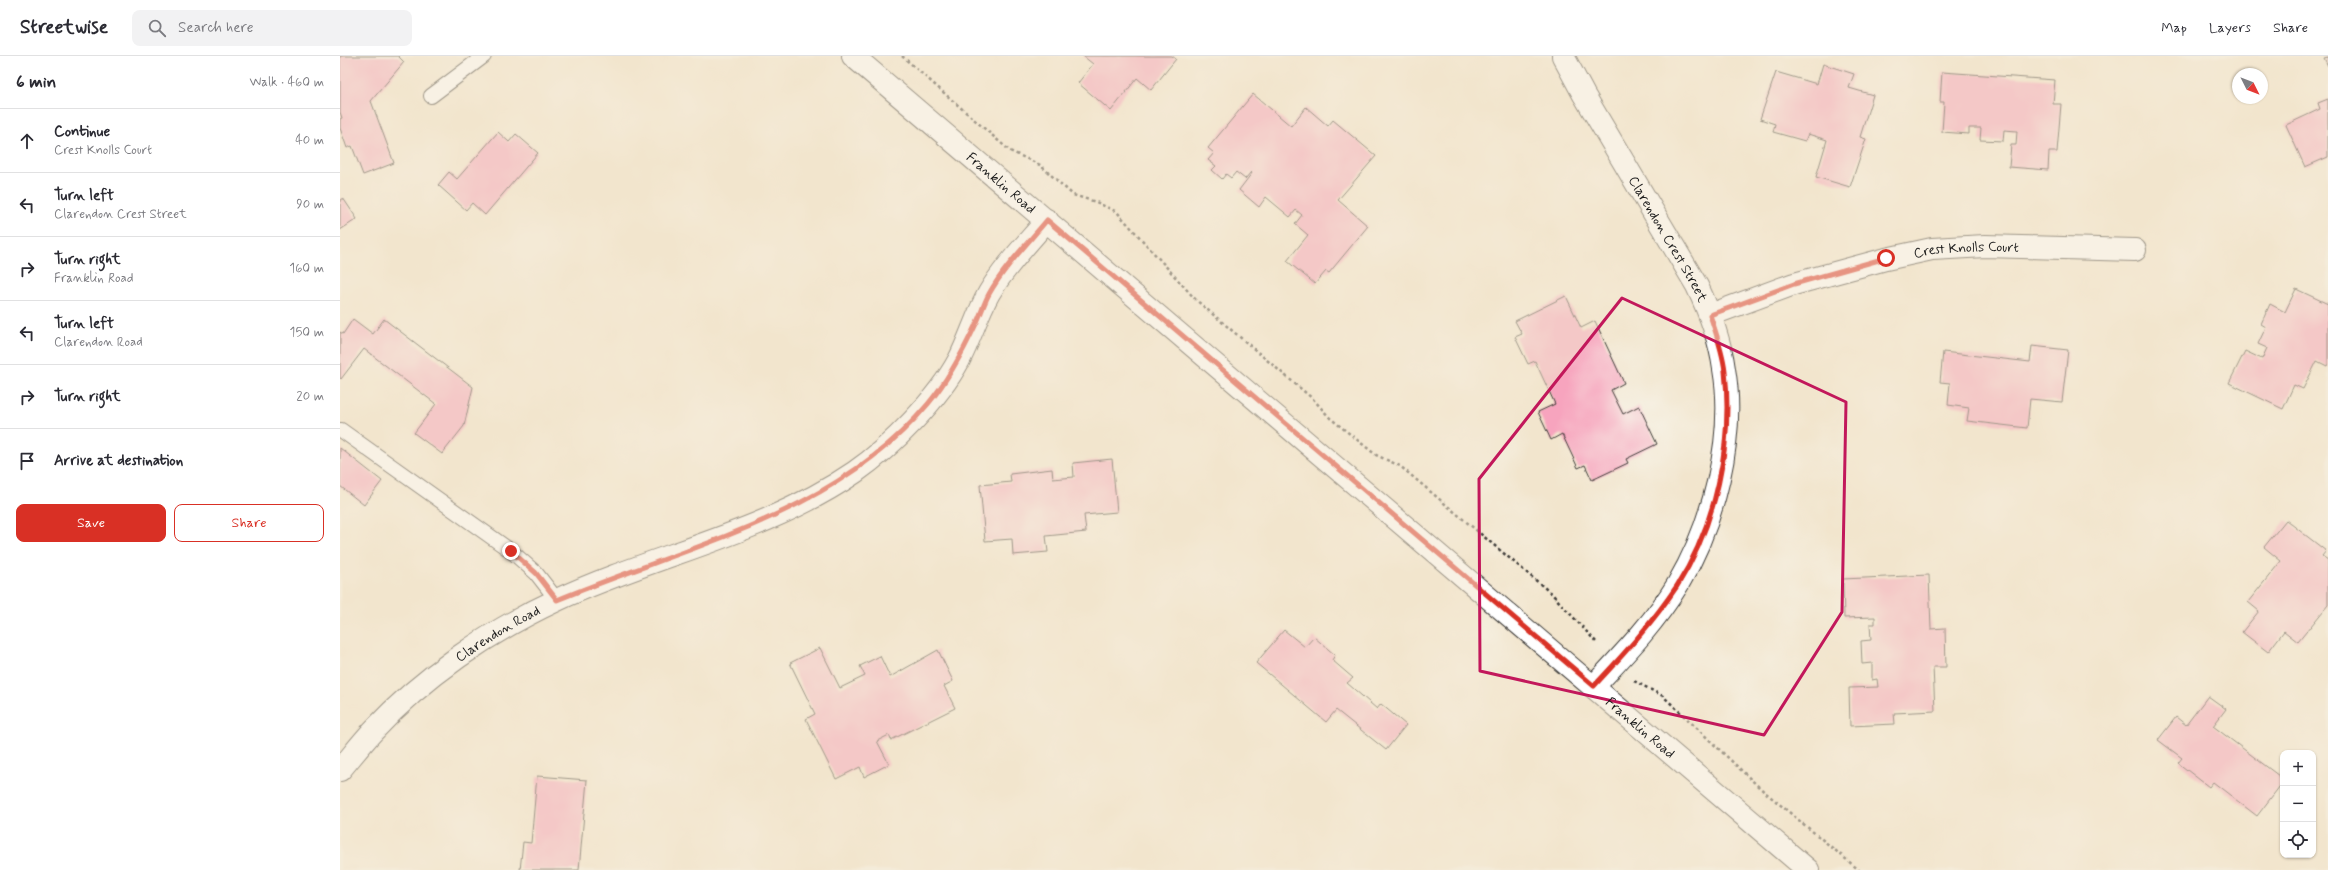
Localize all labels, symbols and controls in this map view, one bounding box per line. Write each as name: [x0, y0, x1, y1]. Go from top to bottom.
search box: [132, 10, 412, 46]
text: Streetwise: [20, 15, 108, 40]
icon: search: [146, 17, 168, 39]
text: Search here: [178, 18, 254, 38]
text: Map: [2161, 19, 2187, 37]
text: Layers: [2209, 19, 2251, 37]
text: Share: [2273, 19, 2308, 37]
north arrow: [2232, 68, 2268, 104]
text: 6 min: [16, 71, 56, 93]
text: Walk · 460 m: [249, 74, 324, 91]
text: Continue: [54, 122, 110, 142]
icon: ahead: [16, 130, 38, 152]
text: 40 m: [295, 132, 324, 149]
text: Crest Knolls Court: [54, 142, 152, 159]
street label: Franklin Road: [962, 149, 1039, 218]
street label: Clarendon Crest Street: [1624, 173, 1712, 306]
text: Turn left: [54, 186, 114, 206]
icon: left: [16, 194, 38, 216]
text: 90 m: [296, 196, 324, 213]
text: Clarendon Crest Street: [54, 206, 187, 223]
street label: Crest Knolls Court: [1912, 238, 2019, 263]
route start: [1877, 249, 1895, 267]
text: Turn right: [54, 250, 121, 270]
icon: right: [16, 258, 38, 280]
text: 160 m: [289, 260, 324, 277]
text: Franklin Road: [54, 270, 134, 287]
text: Turn left: [54, 314, 114, 334]
icon: left: [16, 322, 38, 344]
text: 150 m: [290, 324, 324, 341]
text: Clarendon Road: [54, 334, 143, 351]
icon: right: [16, 386, 38, 408]
text: Turn right: [54, 387, 121, 407]
text: 20 m: [296, 388, 324, 405]
icon: arrive: [16, 450, 38, 472]
text: Arrive at destination: [54, 451, 183, 471]
button: Save: [16, 504, 166, 542]
button: Share: [174, 504, 324, 542]
route end: [502, 542, 520, 560]
street label: Clarendon Road: [452, 602, 543, 666]
street label: Franklin Road: [1602, 693, 1679, 763]
map controls: [2280, 750, 2316, 858]
button: +: [2280, 750, 2316, 786]
button: −: [2280, 786, 2316, 822]
button: locate: [2280, 822, 2316, 858]

